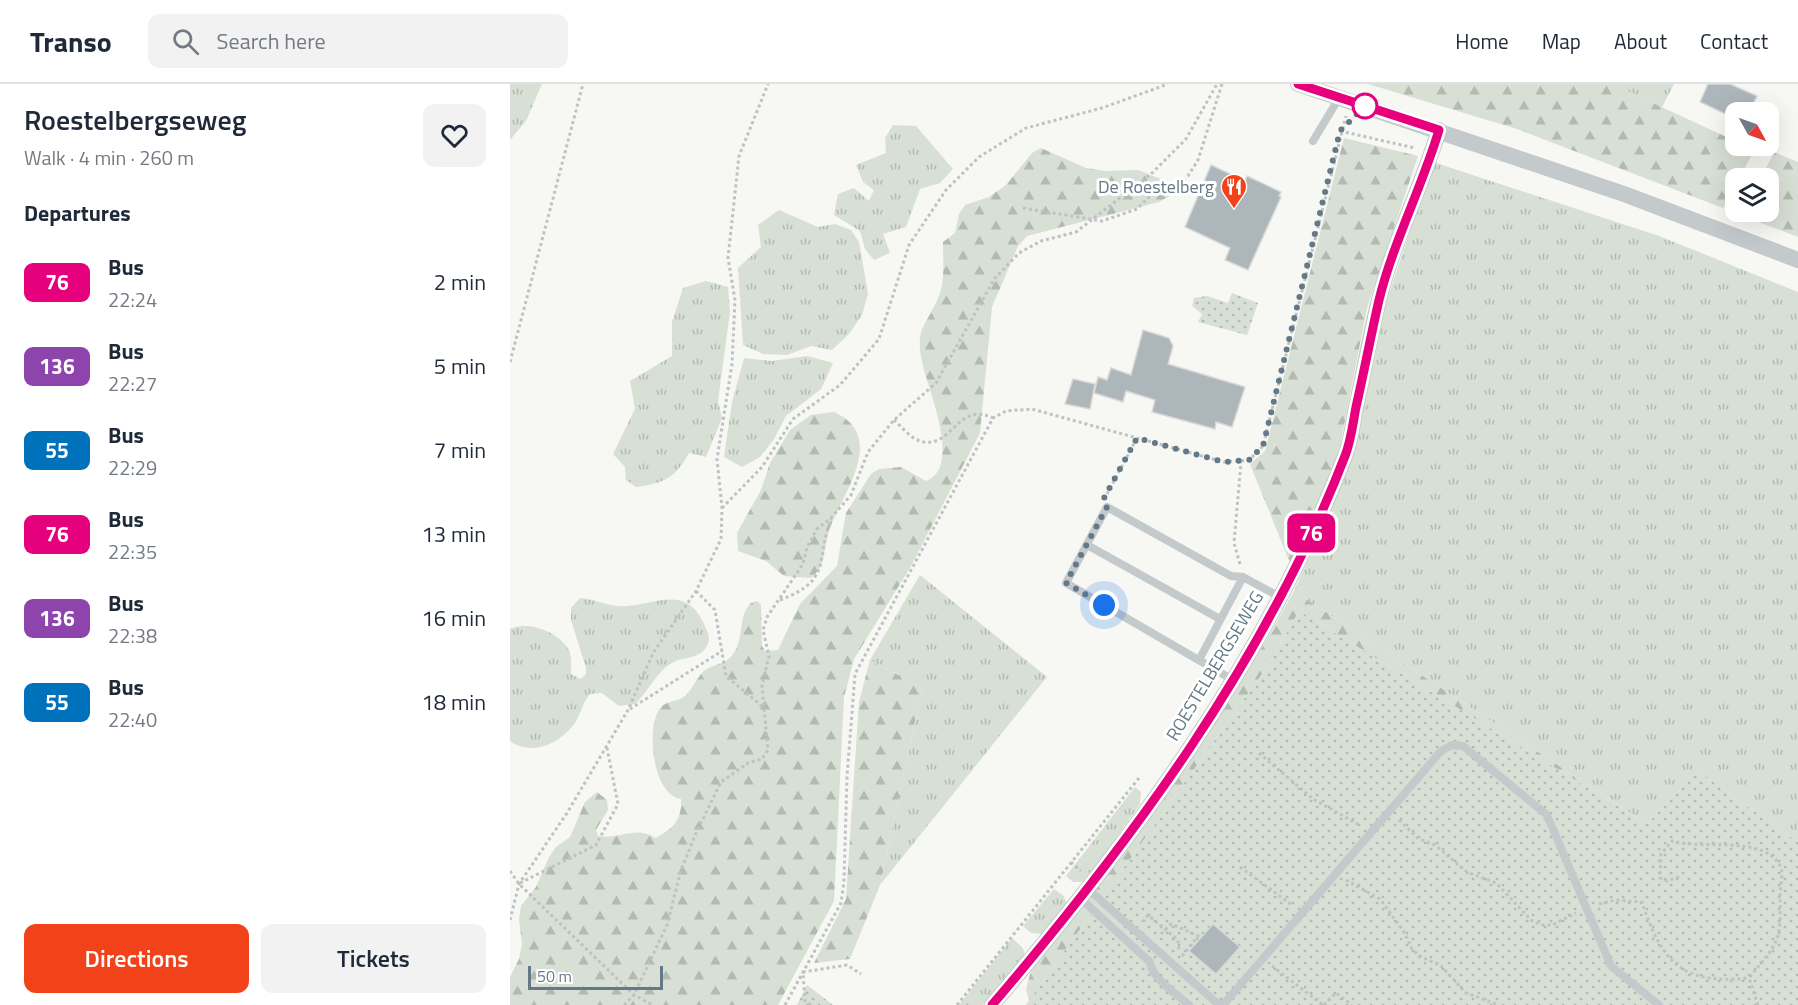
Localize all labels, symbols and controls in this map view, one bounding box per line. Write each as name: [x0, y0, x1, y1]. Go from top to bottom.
search box: [148, 14, 568, 68]
text: Transo: [30, 20, 112, 63]
text: Search here: [217, 24, 326, 58]
icon: search: [169, 25, 202, 58]
text: Home: [1455, 25, 1509, 57]
text: Map: [1542, 25, 1581, 57]
text: About: [1614, 25, 1667, 57]
text: Contact: [1700, 25, 1768, 57]
unlabelled marker: [1352, 93, 1378, 119]
text: Roestelbergseweg: [24, 98, 246, 141]
north arrow: [1725, 102, 1779, 156]
map controls: [1725, 102, 1779, 222]
button: heart: [423, 104, 486, 167]
text: Walk · 4 min · 260 m: [24, 142, 194, 173]
button: layers: [1725, 168, 1779, 222]
restaurant icon: De Roestelberg: [1219, 172, 1249, 210]
place label: De Roestelberg: [1098, 173, 1214, 200]
text: Departures: [24, 196, 131, 230]
text: Bus: [108, 250, 144, 284]
text: 2 min: [434, 265, 486, 299]
text: 76: [45, 266, 69, 298]
text: 22:24: [108, 284, 157, 315]
text: Bus: [108, 334, 144, 368]
text: 5 min: [434, 349, 486, 383]
text: 136: [39, 350, 75, 382]
text: 22:27: [108, 368, 157, 399]
text: Bus: [108, 418, 144, 452]
text: 7 min: [434, 433, 486, 467]
text: 55: [45, 434, 69, 466]
text: 22:29: [108, 452, 157, 483]
text: Bus: [108, 502, 144, 536]
line badge: 76: [1284, 514, 1338, 552]
text: 13 min: [421, 517, 486, 551]
text: 76: [1299, 517, 1323, 549]
text: 76: [45, 518, 69, 550]
text: 22:35: [108, 536, 157, 567]
text: Bus: [108, 586, 144, 620]
street label: ROESTELBERGSEWEG: [1159, 586, 1270, 746]
your location: [1089, 590, 1119, 620]
text: 16 min: [421, 601, 486, 635]
text: 136: [39, 602, 75, 634]
text: 22:38: [108, 620, 157, 651]
text: Bus: [108, 670, 144, 704]
text: 18 min: [421, 685, 486, 719]
text: 55: [45, 686, 69, 718]
text: 22:40: [108, 704, 157, 735]
button: Directions: [24, 924, 249, 993]
button: Tickets: [261, 924, 486, 993]
scale bar: [528, 963, 663, 990]
text: 50 m: [537, 964, 572, 988]

